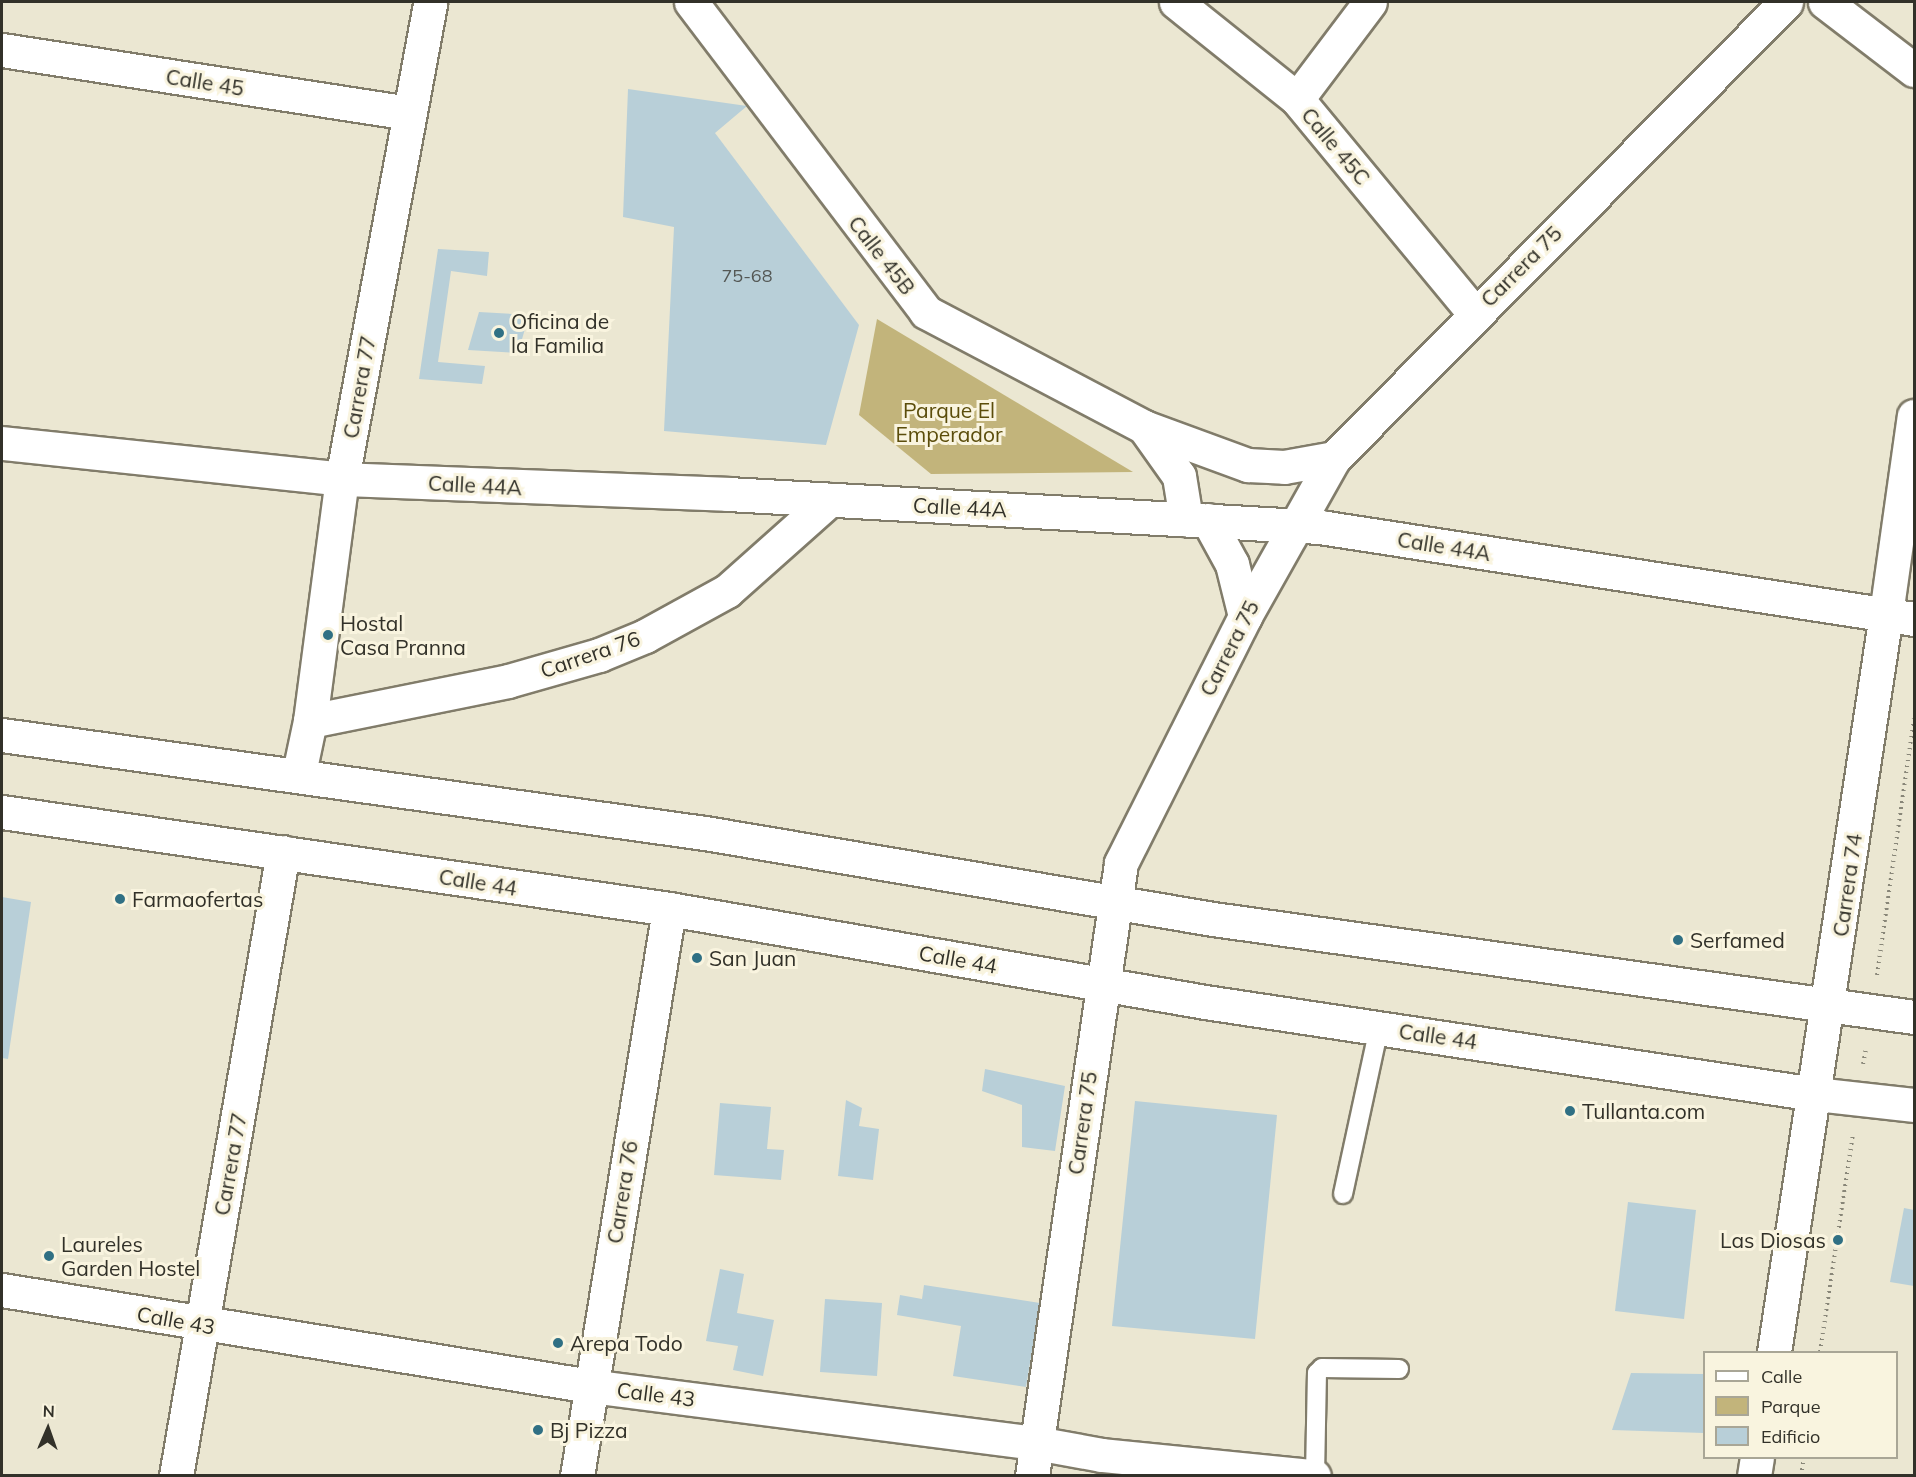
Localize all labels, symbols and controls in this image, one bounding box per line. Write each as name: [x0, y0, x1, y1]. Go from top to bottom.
street label: Calle 45: [164, 63, 246, 101]
street label: Calle 45C: [1296, 102, 1376, 190]
street label: Calle 45B: [843, 211, 921, 299]
street label: Carrera 75: [1475, 220, 1567, 312]
house number: 75-68: [722, 265, 772, 287]
place label: Oficina de la Familia: [511, 308, 609, 358]
marker: Oficina de la Familia: [492, 326, 506, 340]
street label: Carrera 77: [338, 334, 380, 440]
park label: Parque El Emperador: [895, 397, 1003, 447]
street label: Calle 44A: [427, 470, 523, 500]
street label: Calle 44A: [912, 492, 1008, 522]
street label: Calle 44A: [1396, 526, 1492, 566]
street label: Carrera 75: [1194, 596, 1264, 700]
place label: Hostal Casa Pranna: [340, 610, 466, 660]
street label: Carrera 76: [537, 625, 643, 683]
marker: Hostal Casa Pranna: [321, 628, 335, 642]
street label: Carrera 74: [1827, 832, 1867, 938]
street label: Calle 44: [437, 863, 519, 901]
place label: Farmaofertas: [132, 886, 263, 912]
marker: Farmaofertas: [113, 892, 127, 906]
place label: Serfamed: [1690, 927, 1785, 953]
marker: Serfamed: [1671, 933, 1685, 947]
street label: Calle 44: [917, 940, 999, 978]
place label: San Juan: [709, 945, 796, 971]
marker: San Juan: [690, 951, 704, 965]
street label: Calle 44: [1397, 1018, 1479, 1054]
street label: Carrera 75: [1062, 1070, 1102, 1176]
place label: Tullanta.com: [1582, 1098, 1705, 1124]
marker: Tullanta.com: [1563, 1104, 1577, 1118]
street label: Carrera 77: [209, 1111, 251, 1217]
street label: Carrera 76: [601, 1139, 643, 1245]
place label: Las Diosas: [1720, 1227, 1826, 1253]
place label: Laureles Garden Hostel: [61, 1231, 200, 1281]
marker: Las Diosas: [1831, 1233, 1845, 1247]
marker: Laureles Garden Hostel: [42, 1249, 56, 1263]
street label: Calle 43: [135, 1301, 217, 1339]
place label: Arepa Todo: [570, 1330, 683, 1356]
marker: Arepa Todo: [551, 1336, 565, 1350]
legend: [1703, 1351, 1898, 1459]
text: Calle: [1761, 1365, 1802, 1388]
street label: Calle 43: [615, 1377, 697, 1411]
text: Parque: [1761, 1395, 1820, 1418]
north arrow: [18, 1399, 78, 1459]
text: N: [42, 1401, 55, 1421]
place label: Bj Pizza: [550, 1417, 628, 1443]
marker: Bj Pizza: [531, 1423, 545, 1437]
text: Edificio: [1761, 1425, 1820, 1448]

